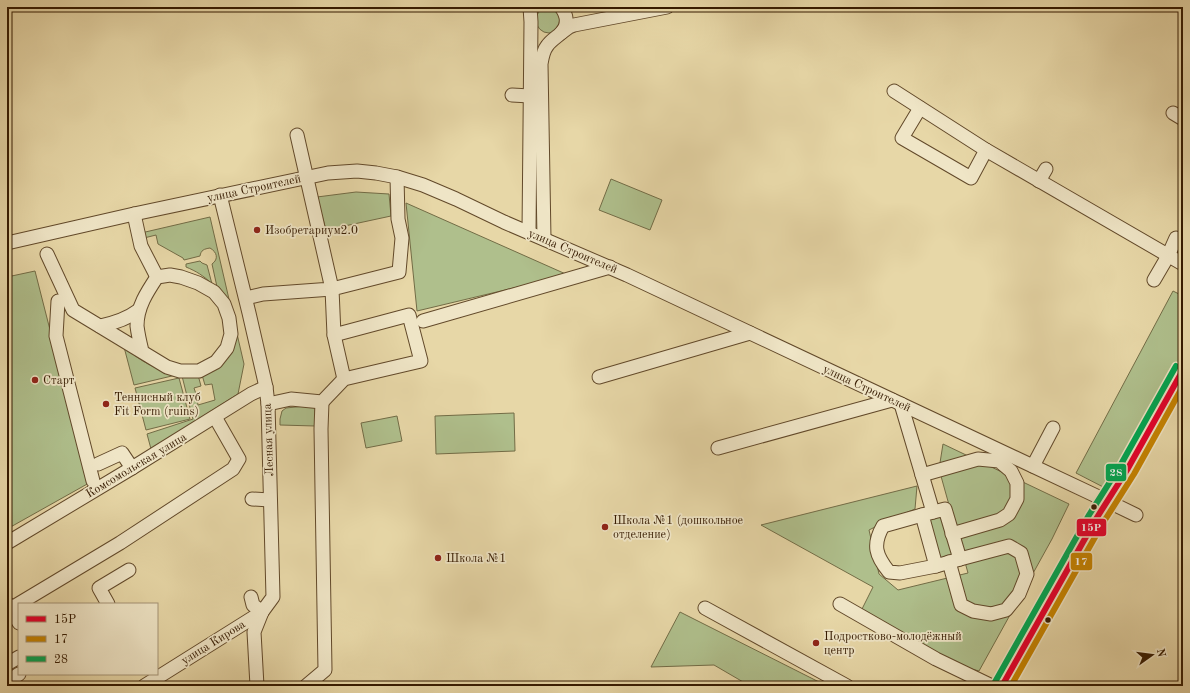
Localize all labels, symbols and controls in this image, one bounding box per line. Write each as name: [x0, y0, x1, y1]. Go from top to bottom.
street label: улица Строителей: [206, 173, 302, 205]
marker: Изобретариум2.0: [252, 225, 262, 235]
place label: Изобретариум2.0: [265, 225, 358, 237]
street label: улица Строителей: [526, 228, 619, 276]
street label: улица Строителей: [821, 363, 912, 415]
marker: Старт: [30, 375, 40, 385]
place label: Старт: [43, 375, 75, 387]
place label: Теннисный клуб Fit Form (ruins): [114, 392, 201, 418]
marker: Теннисный клуб Fit Form (ruins): [101, 399, 111, 409]
street label: Лесная улица: [262, 403, 276, 477]
street label: Комсомольская улица: [84, 431, 189, 501]
line badge: 28: [1105, 463, 1127, 482]
text: 28: [1110, 468, 1122, 479]
unlabelled marker: [1089, 502, 1099, 512]
place label: Школа №1 (дошкольное отделение): [613, 514, 744, 541]
line badge: 15Р: [1076, 518, 1107, 537]
marker: Школа №1 (дошкольное отделение): [600, 522, 610, 532]
text: 15Р: [1081, 523, 1102, 534]
line badge: 17: [1070, 552, 1093, 571]
marker: Школа №1: [433, 553, 443, 563]
place label: Школа №1: [446, 553, 506, 565]
text: 17: [1075, 557, 1087, 568]
legend: [18, 603, 158, 675]
text: 15Р: [54, 613, 76, 626]
unlabelled marker: [1043, 615, 1053, 625]
street label: улица Кирова: [179, 618, 248, 667]
place label: Подростково-молодёжный центр: [824, 631, 962, 657]
text: 17: [54, 634, 68, 646]
north arrow: [1132, 635, 1172, 675]
marker: Подростково-молодёжный центр: [811, 638, 821, 648]
text: N: [1154, 648, 1167, 659]
text: 28: [54, 654, 68, 666]

